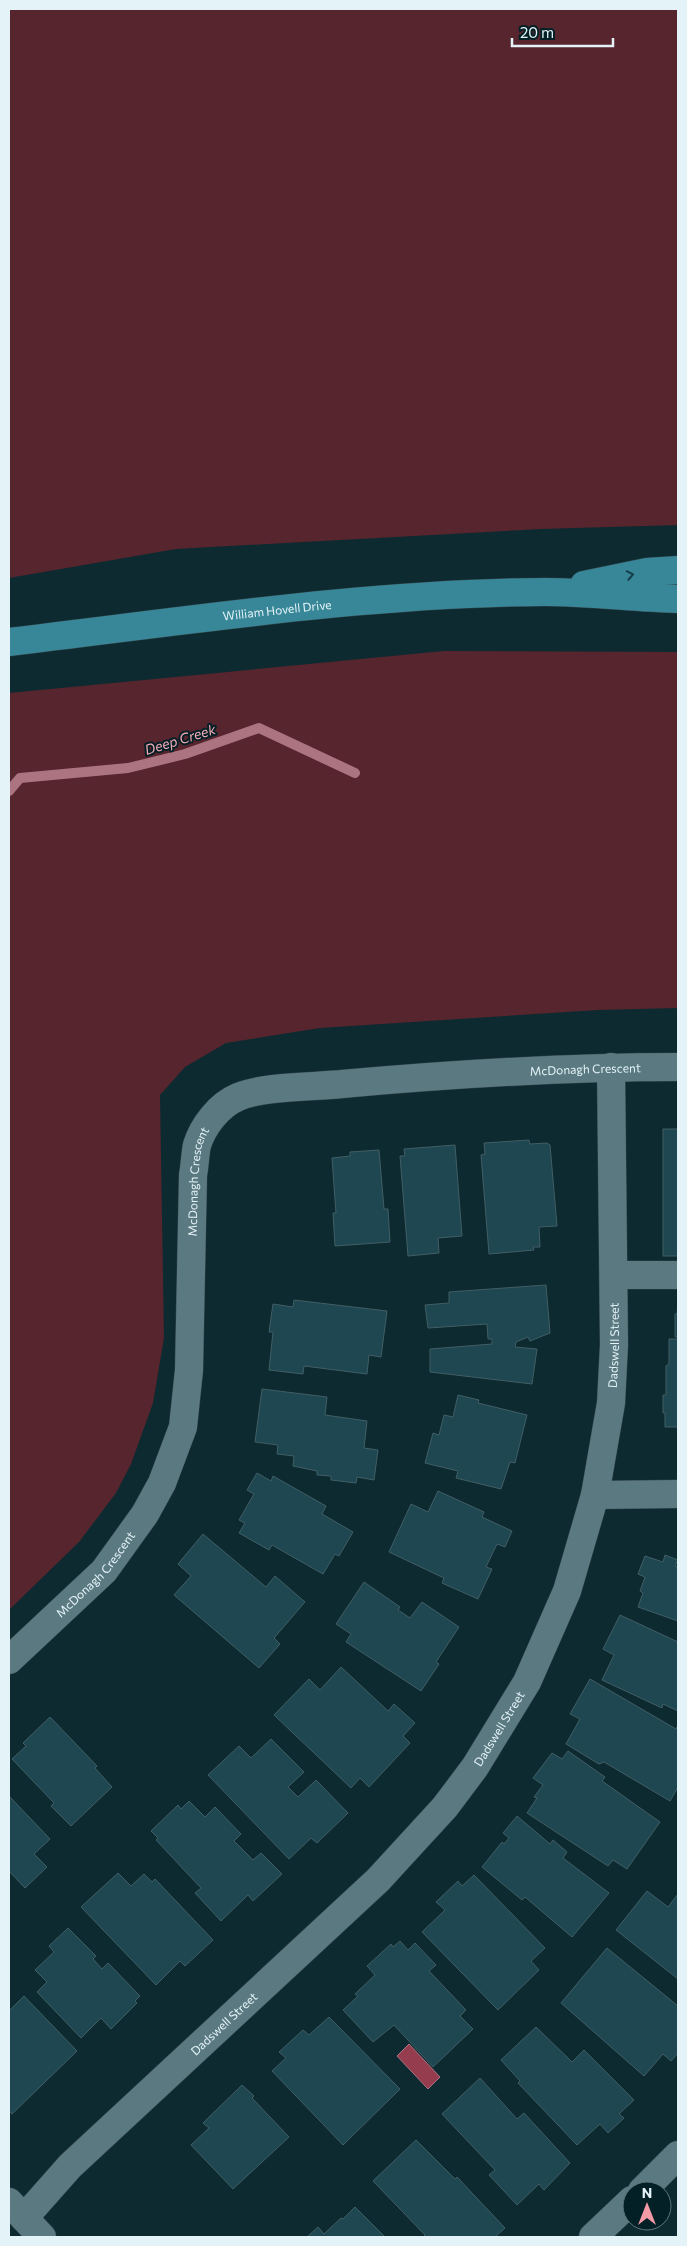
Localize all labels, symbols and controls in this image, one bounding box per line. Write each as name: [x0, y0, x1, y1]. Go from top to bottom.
scale bar: [512, 15, 613, 47]
text: 20 m: [520, 23, 554, 41]
one-way arrow: [626, 571, 634, 581]
street label: William Hovell Drive: [222, 597, 332, 623]
water label: Deep Creek: [142, 720, 218, 758]
street label: McDonagh Crescent: [529, 1060, 641, 1078]
street label: McDonagh Crescent: [185, 1124, 211, 1237]
street label: Dadswell Street: [605, 1302, 621, 1388]
street label: McDonagh Crescent: [53, 1528, 137, 1620]
street label: Dadswell Street: [470, 1688, 527, 1769]
street label: Dadswell Street: [187, 1989, 260, 2058]
north arrow: [622, 2181, 672, 2231]
text: N: [642, 2184, 652, 2201]

